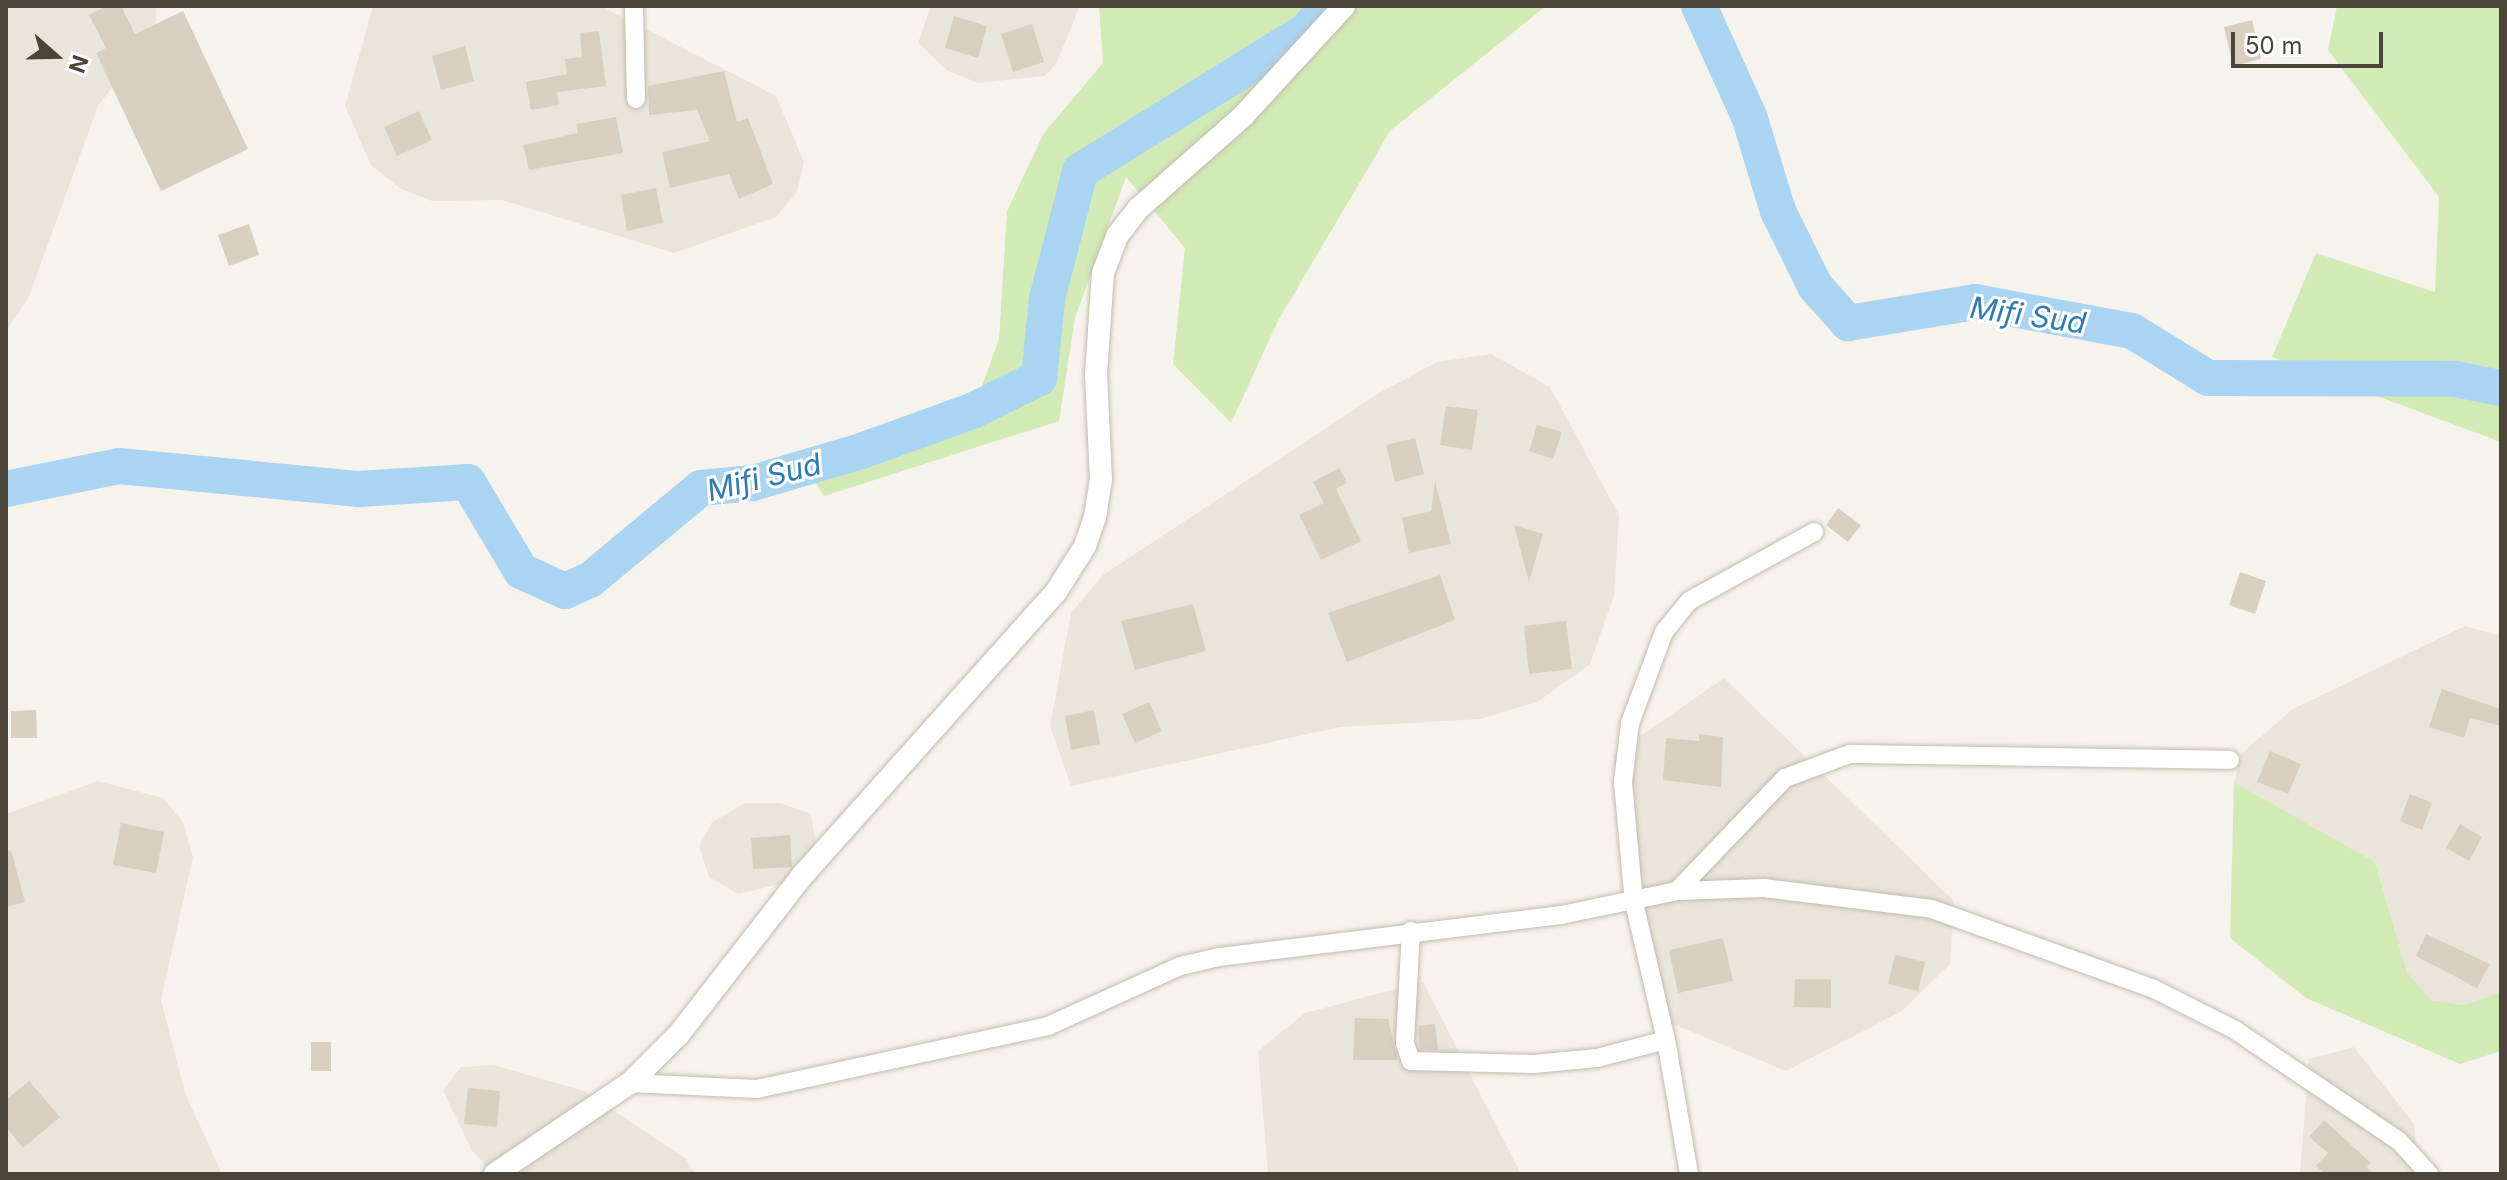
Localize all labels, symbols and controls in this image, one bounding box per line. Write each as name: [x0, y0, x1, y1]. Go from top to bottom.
north arrow: [16, 16, 96, 96]
scale bar: [2235, 16, 2387, 66]
text: 50 m: [2245, 31, 2303, 60]
text: N: [63, 52, 94, 77]
water label: Mifi Sud: [1968, 289, 2088, 341]
water label: Mifi Sud: [703, 445, 825, 509]

